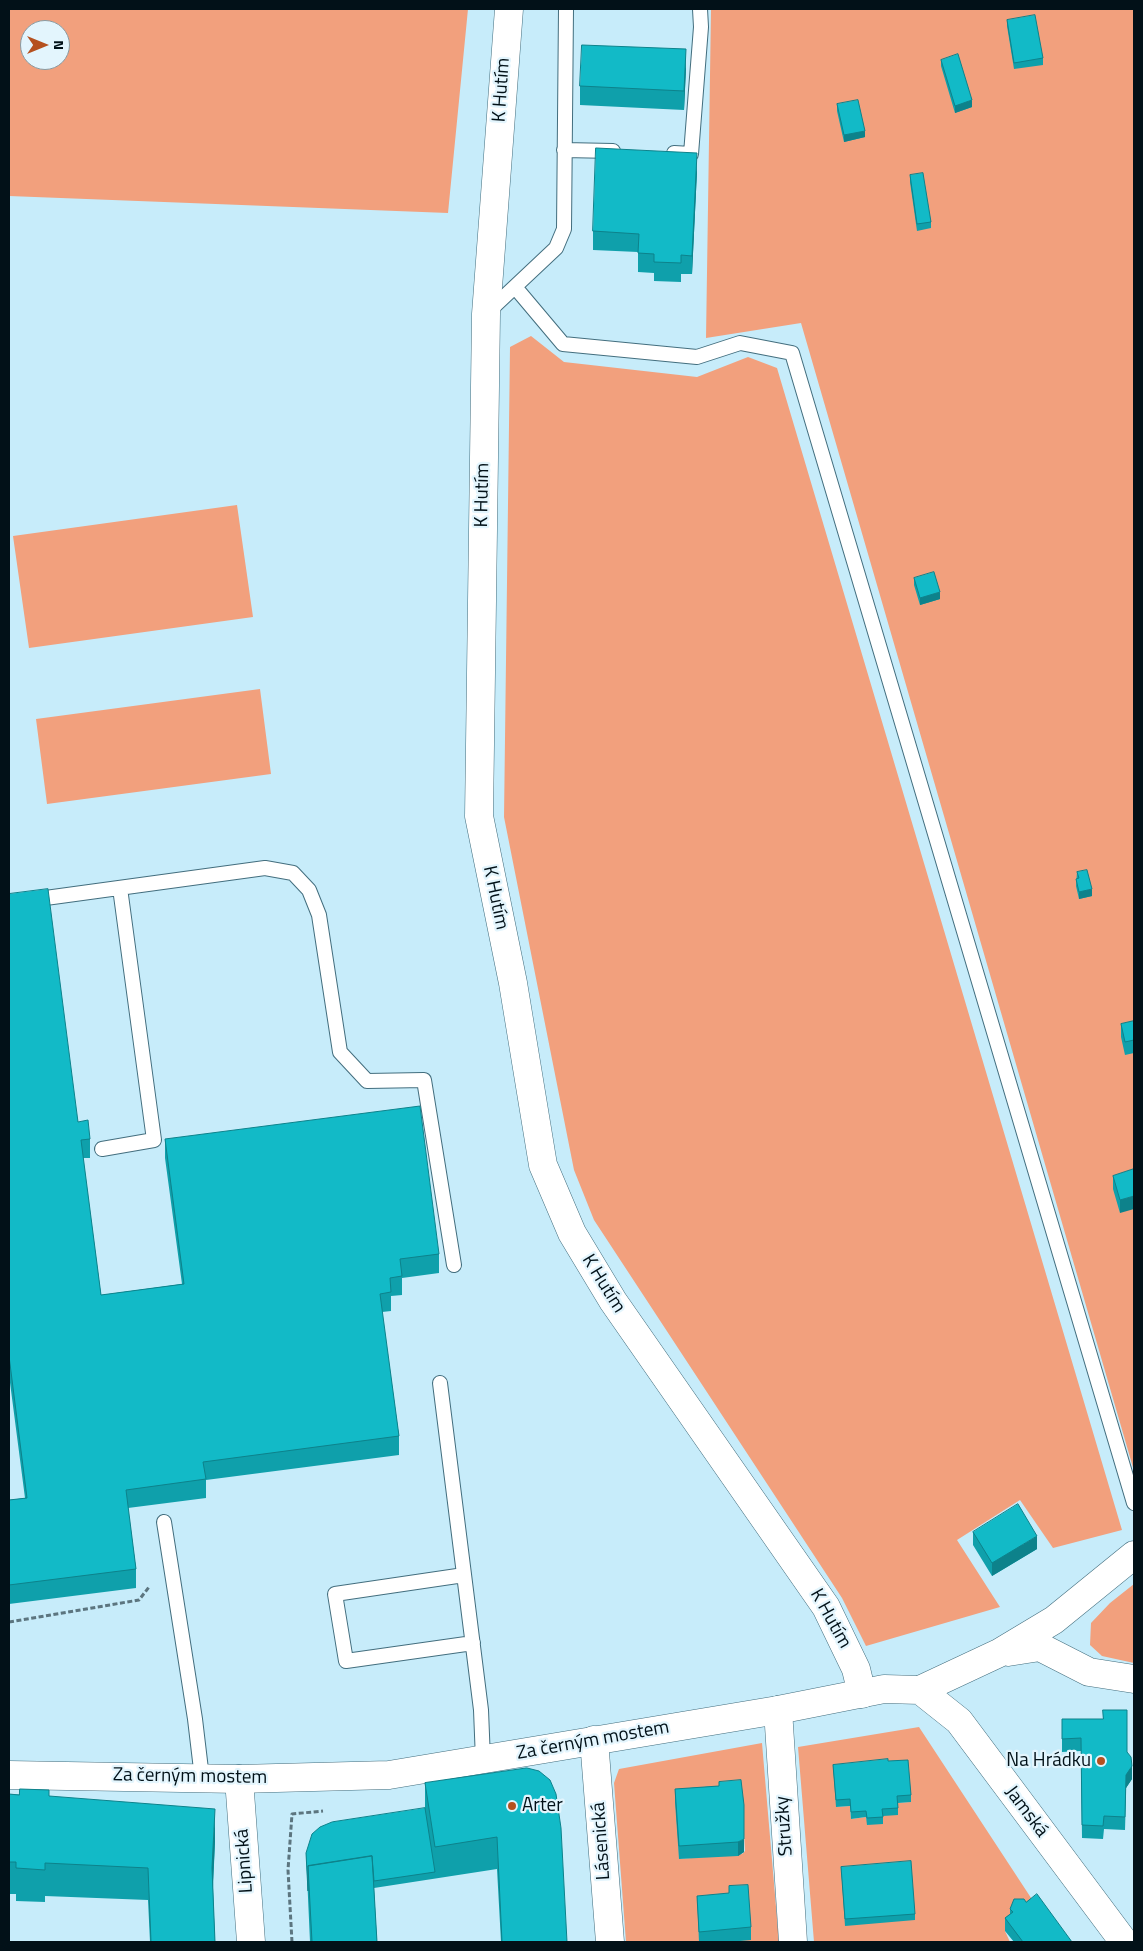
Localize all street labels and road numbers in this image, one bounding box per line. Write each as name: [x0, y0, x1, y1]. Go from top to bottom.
street label: K Hutím: [488, 57, 516, 123]
street label: K Hutím: [471, 462, 495, 528]
street label: K Hutím: [477, 864, 513, 932]
street label: K Hutím: [576, 1251, 630, 1317]
street label: K Hutím: [804, 1585, 856, 1653]
street label: Za černým mostem: [515, 1716, 671, 1766]
street label: Za černým mostem: [113, 1764, 267, 1790]
street label: Jamská: [999, 1782, 1053, 1842]
street label: Stružky: [772, 1795, 798, 1857]
street label: Lásenická: [588, 1801, 616, 1881]
street label: Lipnická: [231, 1828, 259, 1894]

